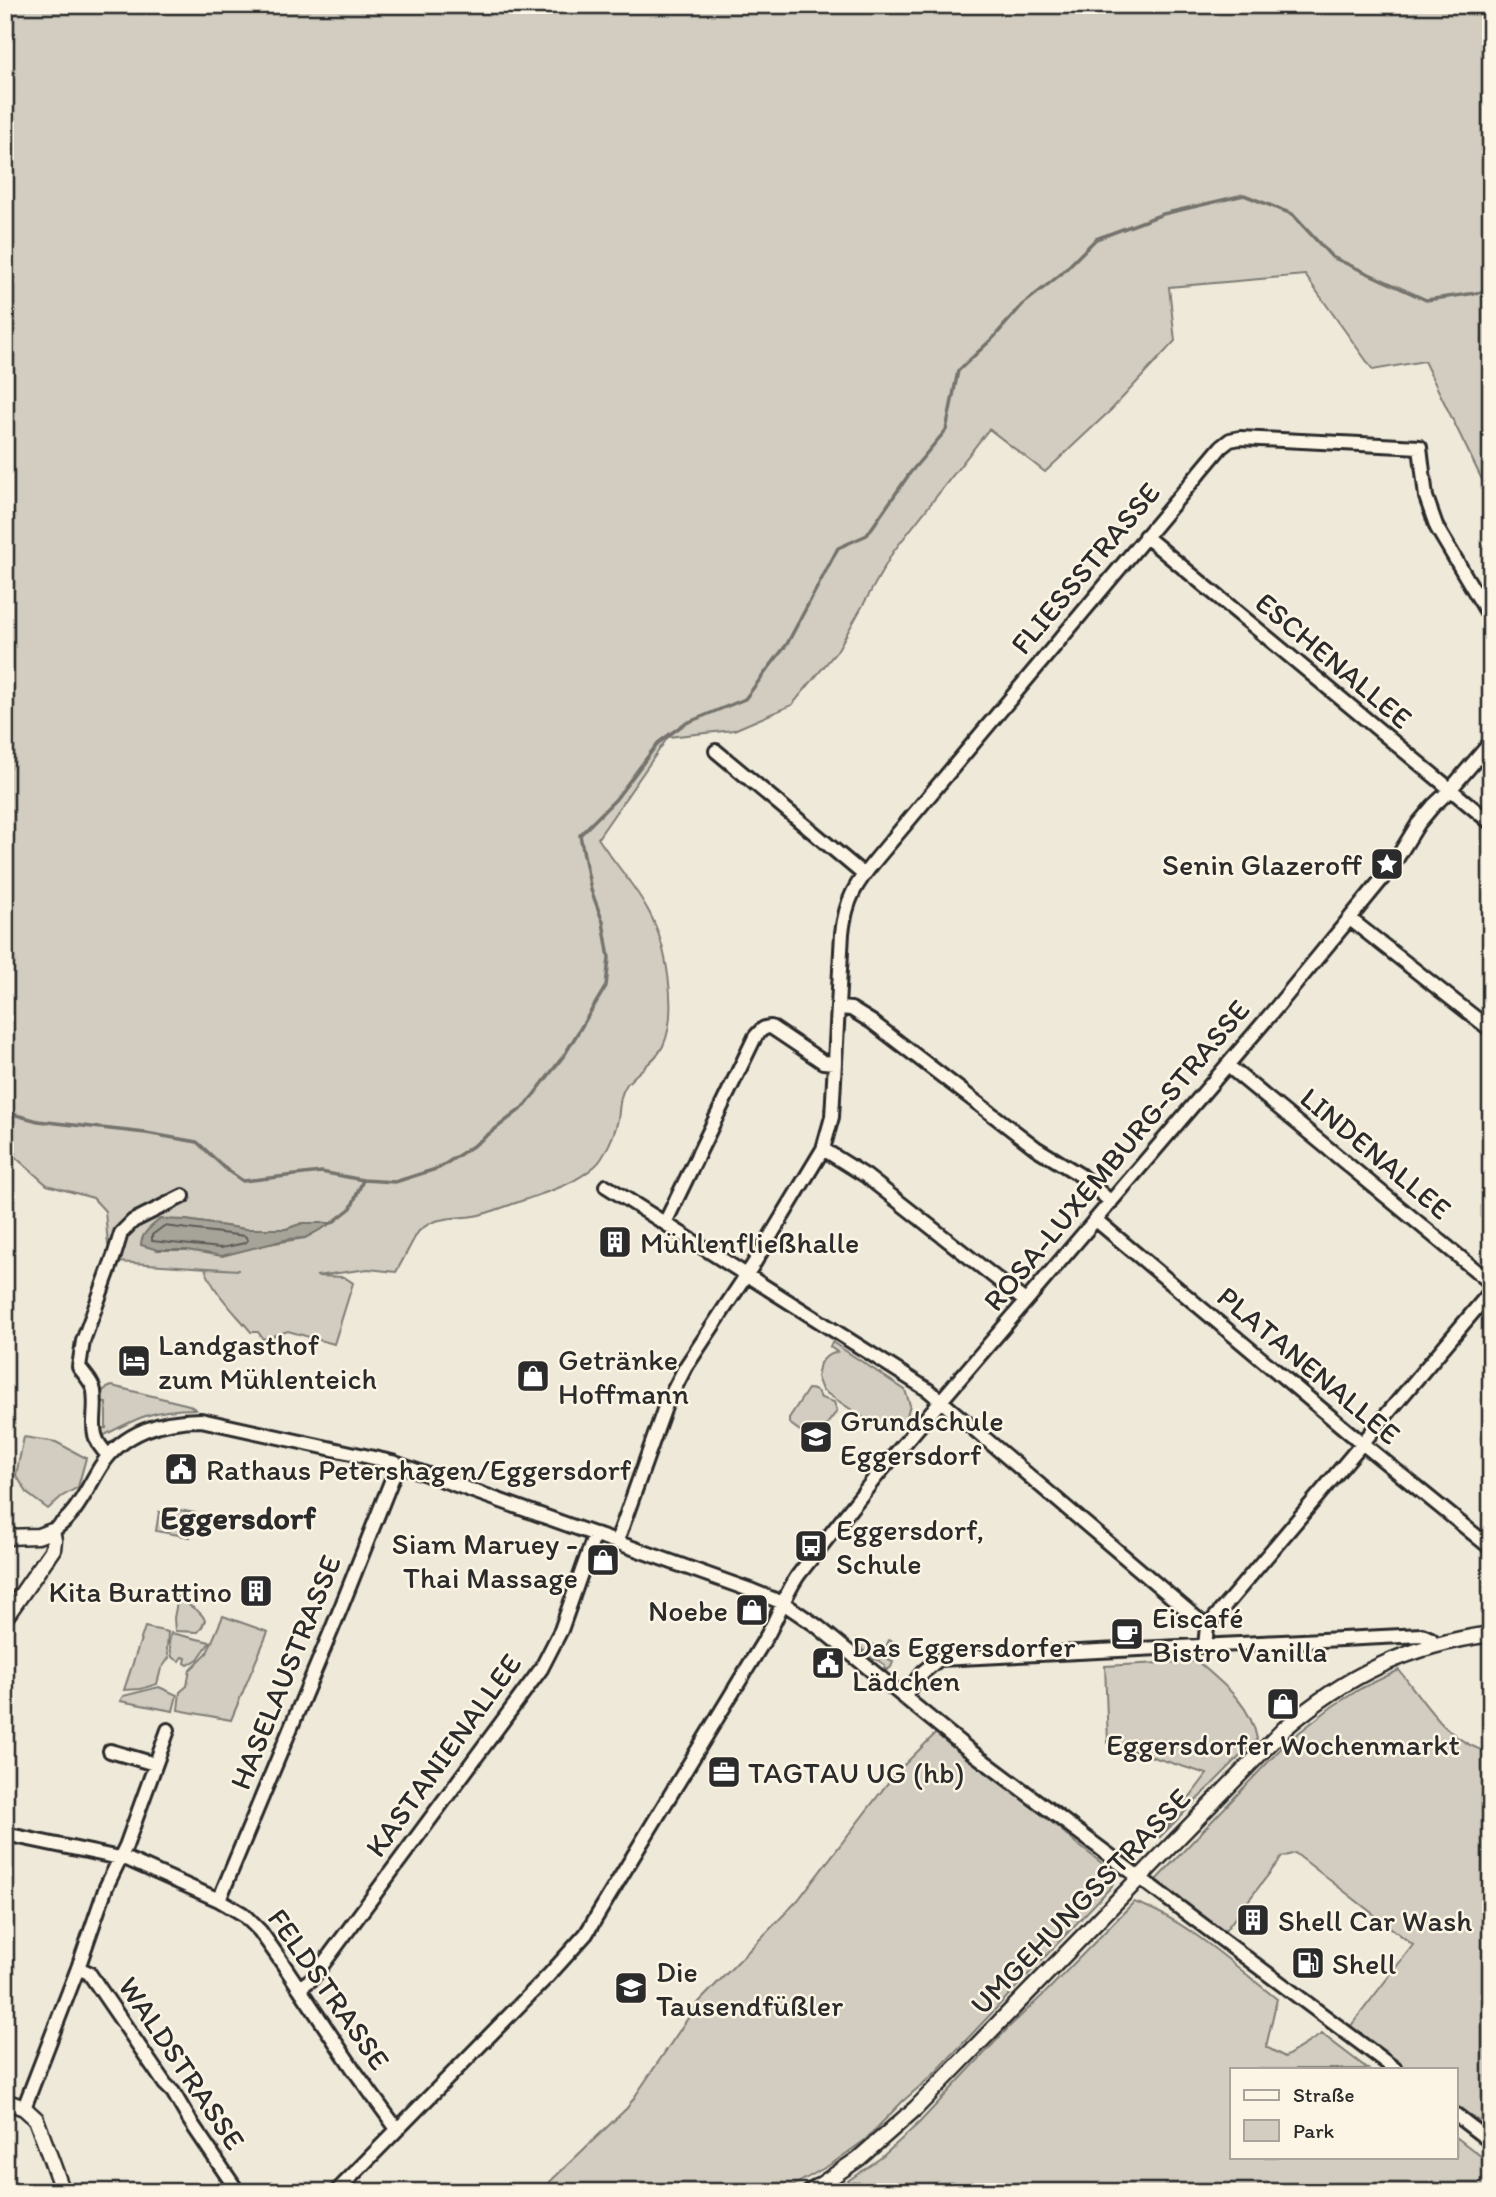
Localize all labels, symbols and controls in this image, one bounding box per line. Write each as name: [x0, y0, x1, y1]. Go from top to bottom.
street label: FLIESSSTRASSE: [1002, 474, 1168, 662]
street label: ESCHENALLEE: [1248, 584, 1420, 736]
place icon: Senin Glazeroff: [1368, 845, 1406, 883]
place label: Senin Glazeroff: [1162, 846, 1362, 883]
street label: ROSA-LUXEMBURG-STRASSE: [975, 992, 1257, 1318]
street label: LINDENALLEE: [1293, 1079, 1459, 1227]
building icon: Mühlenfließhalle: [596, 1223, 634, 1261]
place label: Mühlenfließhalle: [640, 1224, 859, 1261]
street label: PLATANENALLEE: [1210, 1278, 1408, 1452]
place label: Landgasthof zum Mühlenteich: [158, 1326, 377, 1397]
place label: Getränke Hoffmann: [558, 1341, 689, 1412]
hotel icon: Landgasthof zum Mühlenteich: [115, 1342, 153, 1380]
shop icon: Getränke Hoffmann: [514, 1357, 552, 1395]
place label: Grundschule Eggersdorf: [840, 1402, 1004, 1473]
school or university icon: Grundschule Eggersdorf: [797, 1418, 835, 1456]
public building icon: Rathaus Petershagen/Eggersdorf: [162, 1450, 200, 1488]
place label: Rathaus Petershagen/Eggersdorf: [206, 1451, 632, 1488]
district label: Eggersdorf: [160, 1498, 316, 1537]
place label: Eggersdorf, Schule: [836, 1511, 984, 1582]
place label: Siam Maruey - Thai Massage: [392, 1525, 578, 1596]
bus stop icon: Eggersdorf, Schule: [792, 1527, 830, 1565]
shop icon: Siam Maruey - Thai Massage: [584, 1541, 622, 1579]
street label: HASELAUSTRASSE: [221, 1549, 349, 1795]
building icon: Kita Burattino: [237, 1572, 275, 1610]
place label: Kita Burattino: [48, 1573, 232, 1610]
shop icon: Noebe: [733, 1591, 771, 1629]
place label: Noebe: [648, 1592, 728, 1629]
place label: Eiscafé Bistro Vanilla: [1152, 1599, 1327, 1670]
cafe icon: Eiscafé Bistro Vanilla: [1108, 1615, 1146, 1653]
place label: Das Eggersdorfer Lädchen: [852, 1628, 1075, 1699]
public building icon: Das Eggersdorfer Lädchen: [809, 1644, 847, 1682]
street label: KASTANIENALLEE: [357, 1646, 529, 1864]
shop icon: Eggersdorfer Wochenmarkt: [1264, 1685, 1302, 1723]
place label: Eggersdorfer Wochenmarkt: [1106, 1726, 1460, 1763]
office icon: TAGTAU UG (hb): [705, 1753, 743, 1791]
place label: TAGTAU UG (hb): [748, 1754, 964, 1791]
street label: UMGEHUNGSSTRASSE: [962, 1780, 1198, 2022]
street label: FELDSTRASSE: [260, 1901, 398, 2077]
building icon: Shell Car Wash: [1234, 1901, 1272, 1939]
place label: Shell Car Wash: [1278, 1902, 1472, 1939]
fuel station icon: Shell: [1289, 1944, 1327, 1982]
place label: Shell: [1332, 1945, 1397, 1982]
place label: Die Tausendfüßler: [656, 1953, 843, 2024]
street label: WALDSTRASSE: [110, 1969, 254, 2157]
school or university icon: Die Tausendfüßler: [612, 1969, 650, 2007]
legend: [1230, 2068, 1458, 2158]
text: Straße: [1293, 2082, 1354, 2107]
text: Park: [1293, 2118, 1335, 2143]

